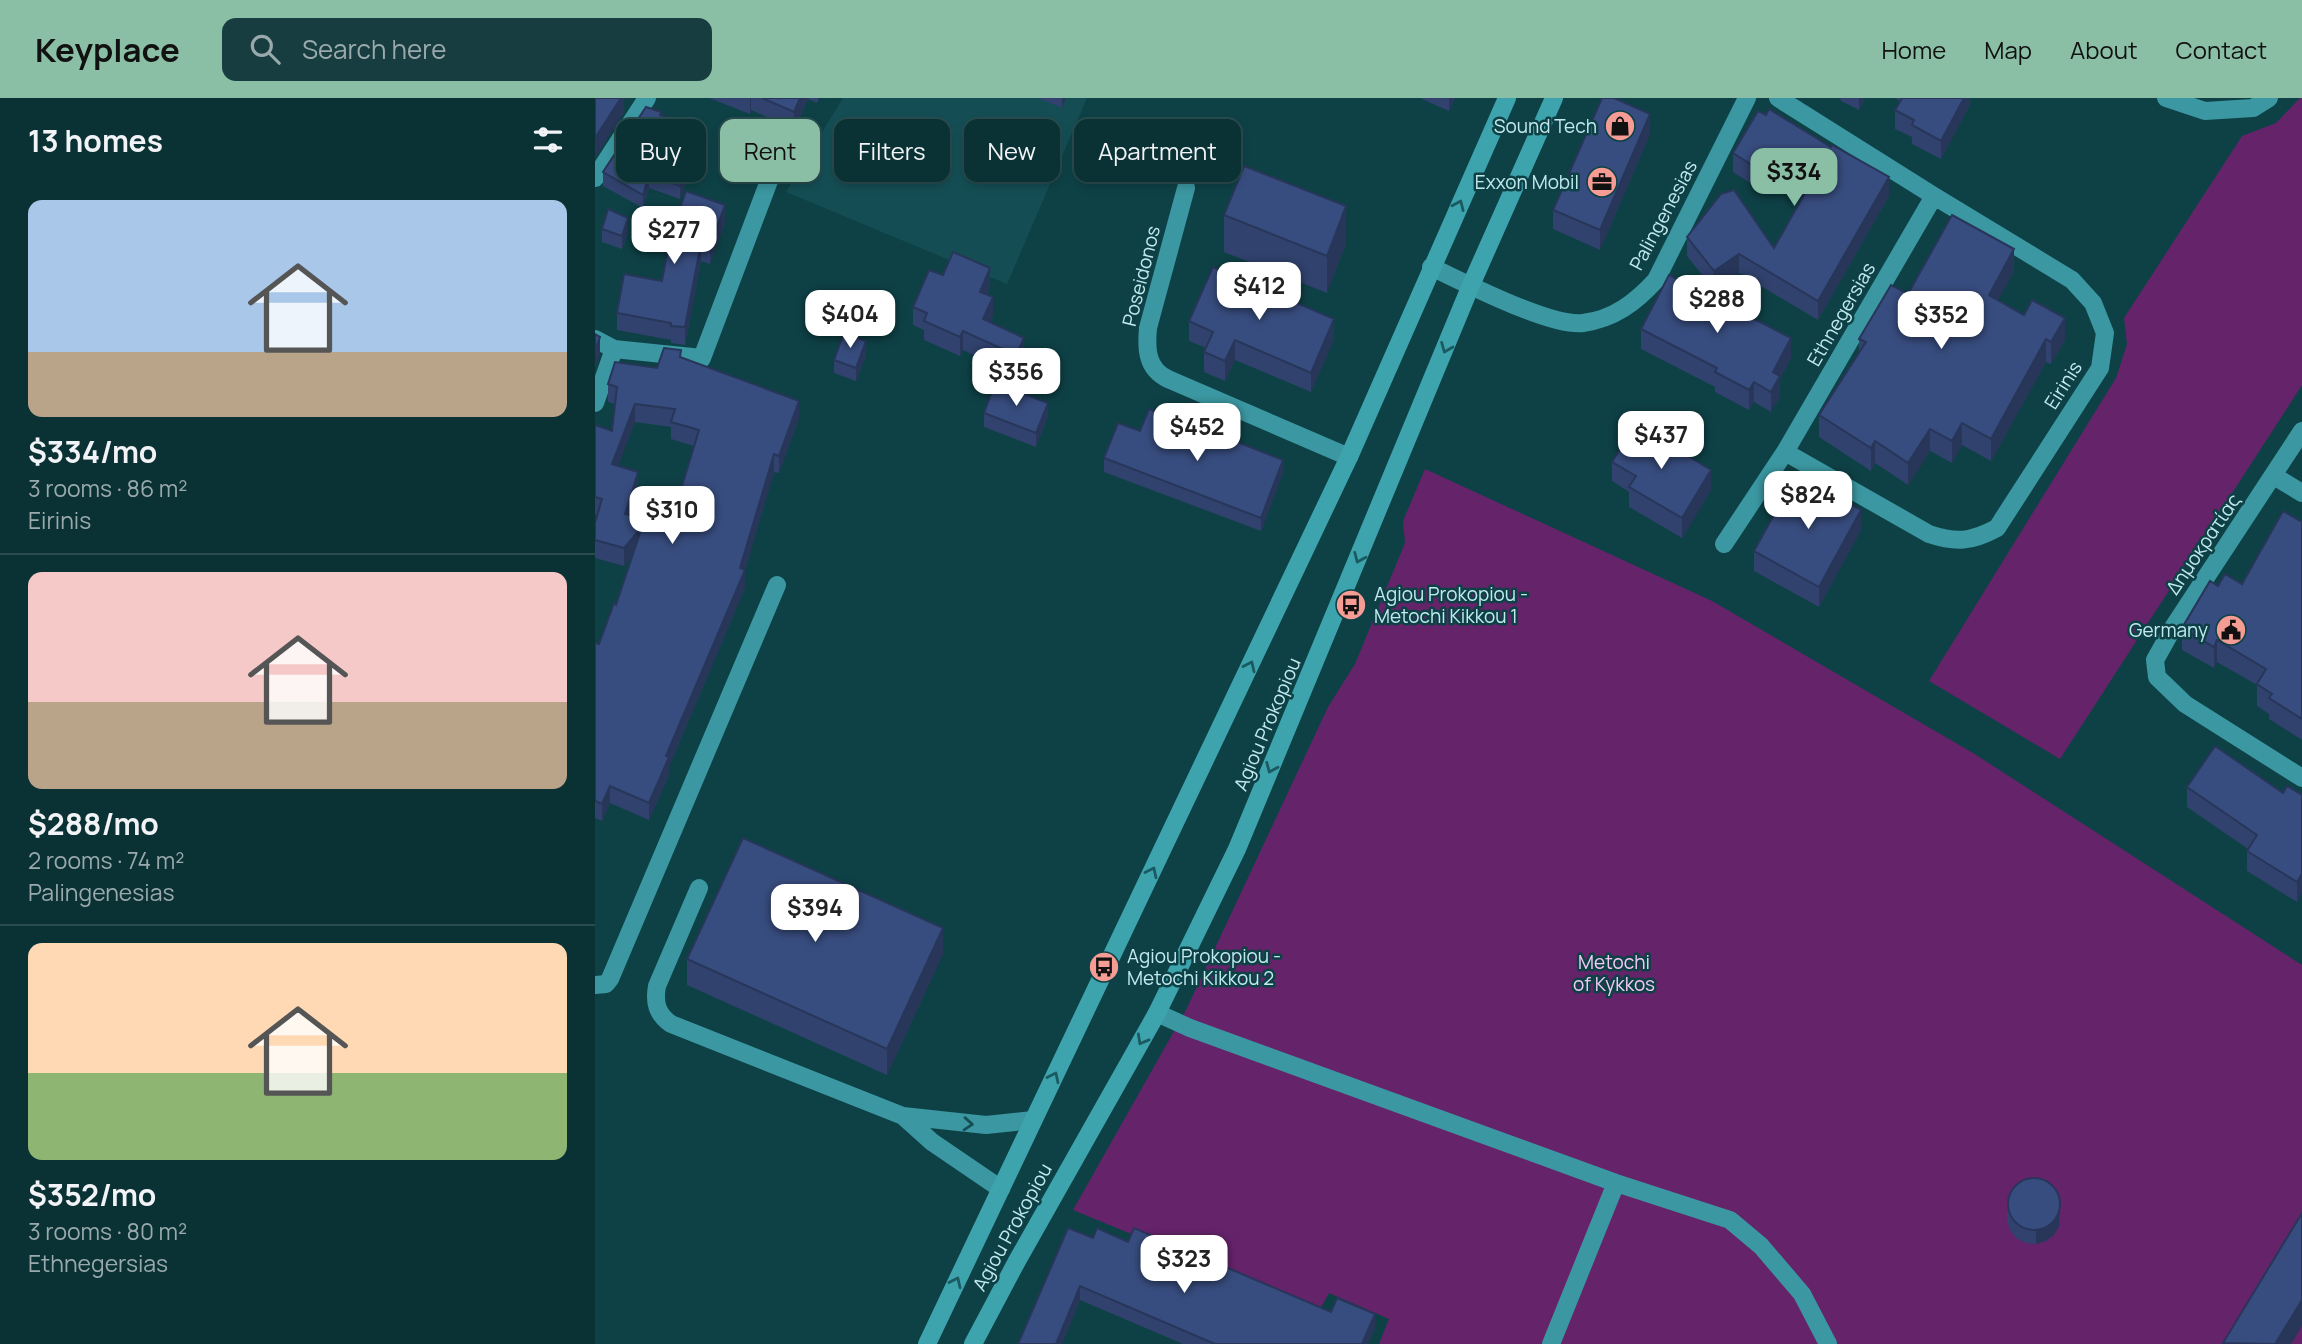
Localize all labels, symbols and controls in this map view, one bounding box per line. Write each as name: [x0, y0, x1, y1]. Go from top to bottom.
search box: [222, 18, 712, 81]
text: Keyplace: [35, 27, 180, 72]
icon: search: [246, 30, 284, 68]
text: Search here: [302, 31, 447, 67]
text: Home: [1881, 33, 1946, 66]
text: Map: [1984, 33, 2032, 66]
text: About: [2070, 33, 2138, 66]
text: Contact: [2176, 33, 2267, 66]
shop icon: Sound Tech: [1603, 109, 1637, 143]
place label: Sound Tech: [1494, 113, 1597, 139]
chip: Buy: [616, 119, 706, 182]
chip: Rent: [720, 119, 820, 182]
chip: Filters: [834, 119, 950, 182]
chip: New: [964, 119, 1060, 182]
chip: Apartment: [1074, 119, 1241, 182]
text: 13 homes: [28, 120, 163, 161]
icon: filters: [529, 121, 567, 159]
pin: $334: [1753, 148, 1835, 208]
street label: Palingenesias: [1623, 155, 1703, 275]
text: $334: [1766, 155, 1822, 187]
office icon: Exxon Mobil: [1585, 165, 1619, 199]
place label: Exxon Mobil: [1475, 169, 1579, 195]
one-way arrow: [1451, 199, 1465, 212]
pin: $277: [633, 206, 715, 266]
text: $277: [648, 213, 700, 245]
street label: Poseidonos: [1116, 223, 1166, 329]
icon: home: [235, 245, 361, 371]
street label: Ethnegersias: [1801, 257, 1881, 371]
pin: $412: [1218, 262, 1300, 322]
text: $412: [1233, 269, 1285, 301]
pin: $288: [1676, 275, 1758, 335]
text: $288: [1689, 282, 1745, 314]
pin: $404: [809, 290, 891, 350]
pin: $352: [1900, 292, 1982, 351]
text: $404: [821, 297, 879, 329]
text: $352: [1914, 298, 1968, 330]
one-way arrow: [1440, 341, 1454, 353]
pin: $356: [975, 348, 1057, 408]
text: $356: [988, 355, 1044, 387]
street label: Eirinis: [2038, 356, 2088, 414]
pin: $452: [1156, 404, 1238, 463]
text: $452: [1169, 410, 1225, 442]
pin: $437: [1620, 412, 1702, 471]
text: $437: [1634, 418, 1688, 450]
text: $334/mo: [28, 431, 157, 472]
text: 3 rooms · 86 m²: [28, 472, 188, 504]
pin: $824: [1767, 472, 1849, 531]
text: $824: [1780, 478, 1836, 510]
pin: $310: [631, 486, 713, 546]
street label: Δημοκρατίας: [2160, 488, 2246, 600]
text: $310: [645, 493, 699, 525]
text: Eirinis: [28, 504, 91, 536]
one-way arrow: [1353, 551, 1367, 564]
place label: Agiou Prokopiou - Metochi Kikkou 1: [1374, 581, 1528, 629]
bus stop icon: Agiou Prokopiou - Metochi Kikkou 1: [1334, 588, 1368, 622]
public building icon: Germany: [2214, 613, 2248, 647]
icon: home: [235, 617, 361, 743]
place label: Germany: [2129, 617, 2208, 643]
street label: Agiou Prokopiou: [1227, 654, 1307, 794]
one-way arrow: [1241, 661, 1255, 673]
one-way arrow: [1265, 761, 1279, 773]
text: $288/mo: [28, 803, 159, 844]
text: 2 rooms · 74 m²: [28, 844, 184, 876]
one-way arrow: [1144, 867, 1158, 879]
text: Palingenesias: [28, 876, 175, 908]
pin: $394: [774, 884, 856, 944]
text: $394: [787, 891, 843, 923]
place label: Agiou Prokopiou - Metochi Kikkou 2: [1127, 943, 1281, 991]
park label: Metochi of Kykkos: [1573, 949, 1655, 997]
bus stop icon: Agiou Prokopiou - Metochi Kikkou 2: [1087, 950, 1121, 984]
icon: home: [235, 988, 361, 1114]
one-way arrow: [1137, 1032, 1150, 1045]
one-way arrow: [1046, 1072, 1060, 1084]
one-way arrow: [963, 1116, 974, 1131]
street label: Agiou Prokopiou: [966, 1159, 1058, 1295]
text: $352/mo: [28, 1174, 156, 1215]
text: 3 rooms · 80 m²: [28, 1215, 187, 1247]
pin: $323: [1143, 1236, 1225, 1295]
text: $323: [1157, 1242, 1211, 1274]
text: Ethnegersias: [28, 1247, 168, 1279]
one-way arrow: [948, 1277, 962, 1289]

